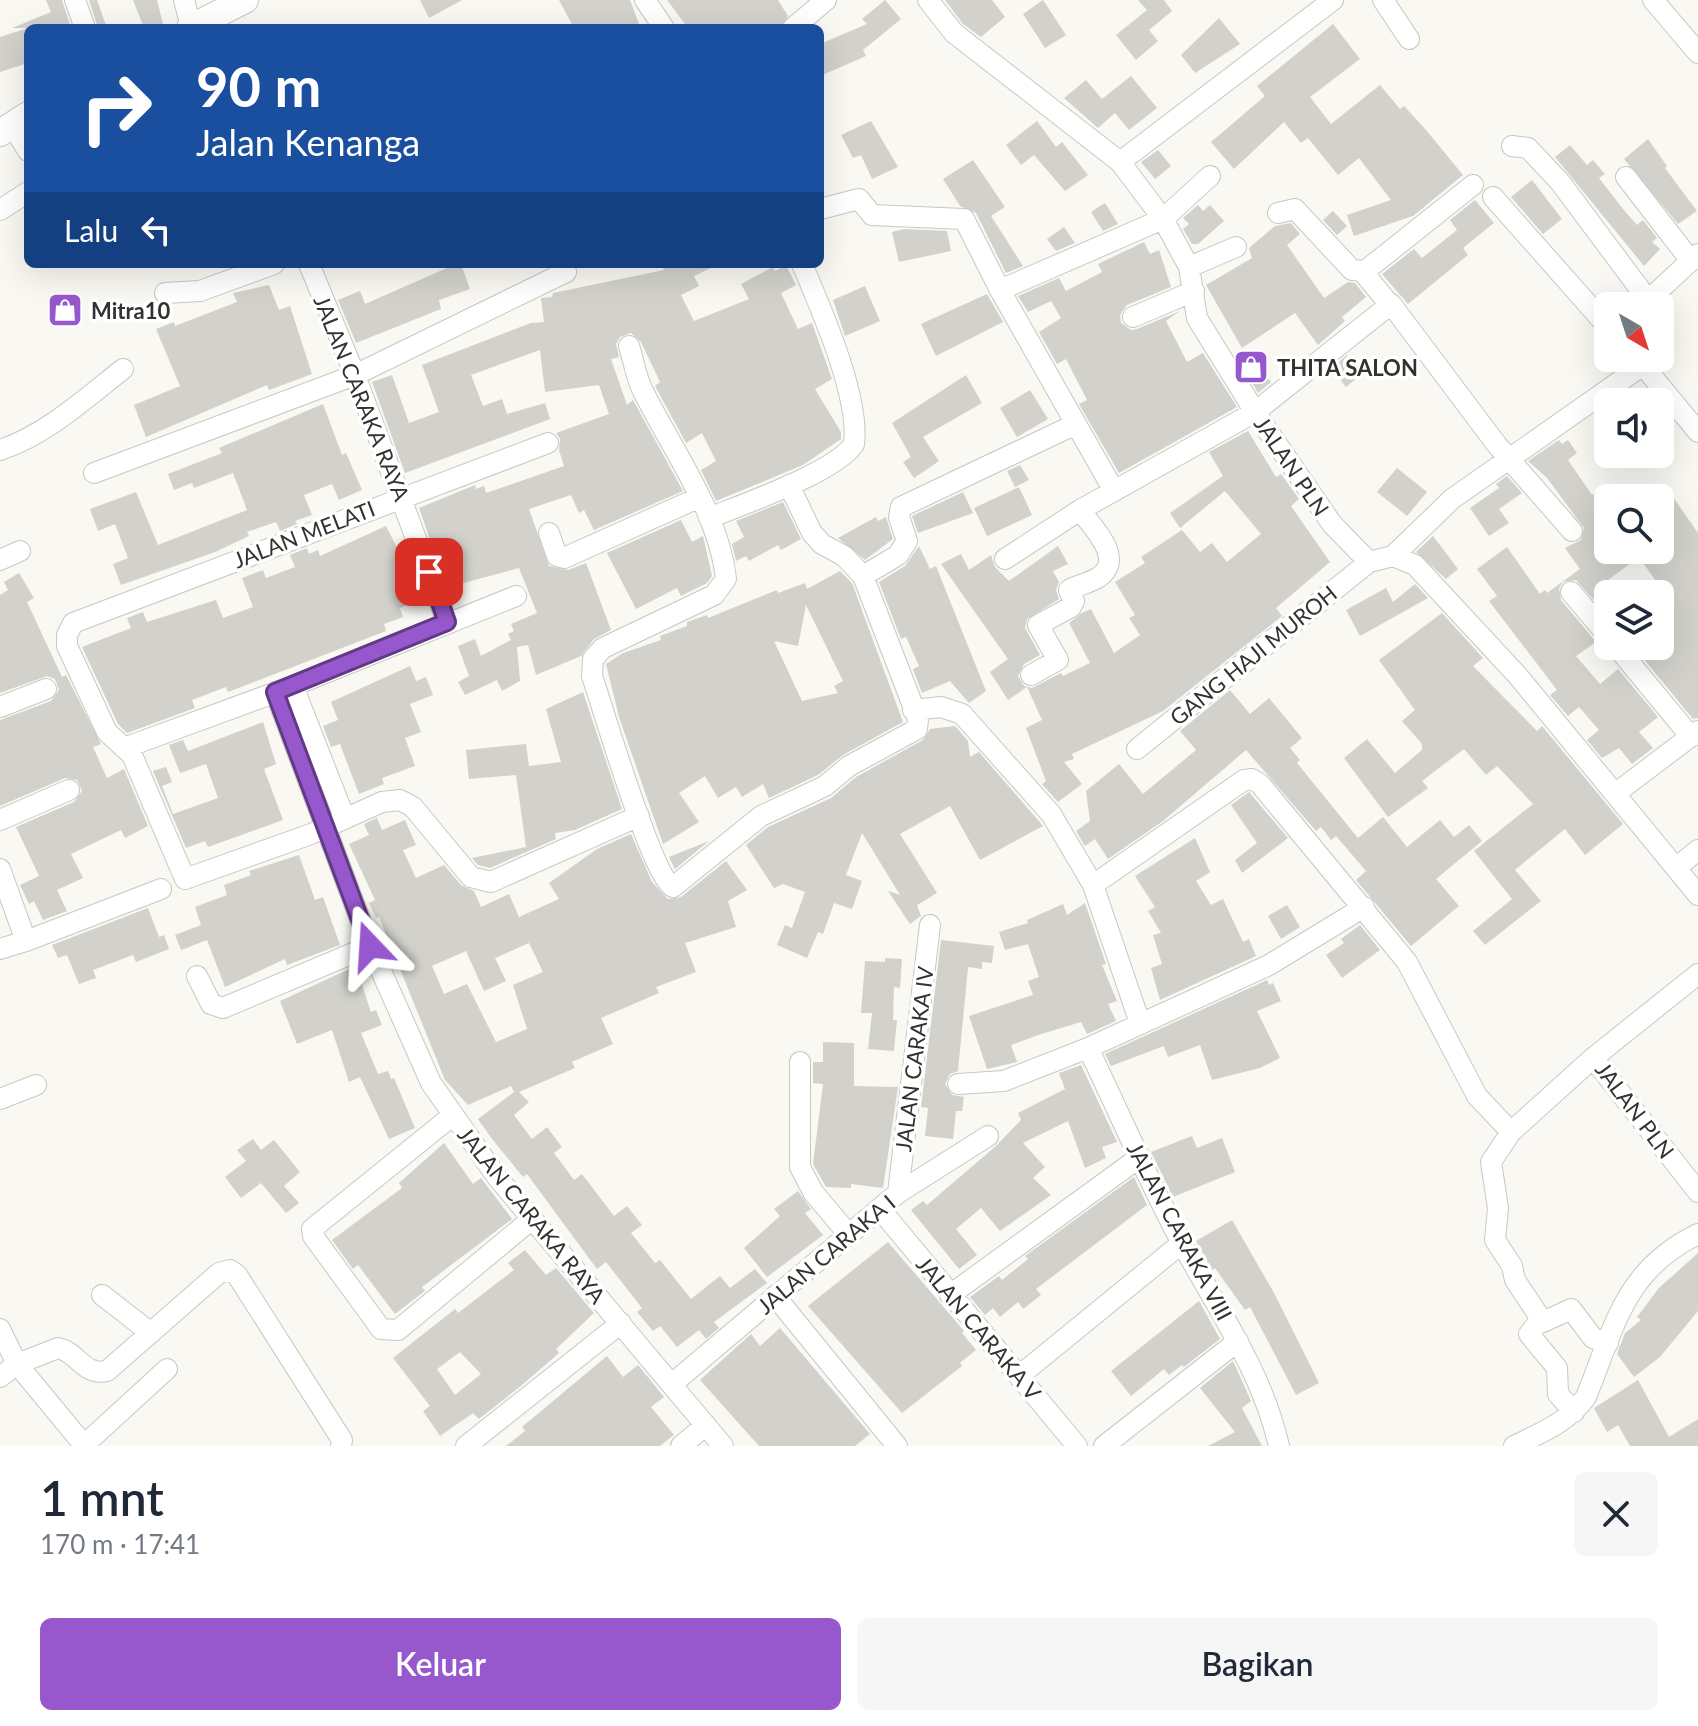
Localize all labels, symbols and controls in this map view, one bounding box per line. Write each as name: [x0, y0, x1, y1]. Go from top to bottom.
text: 90 m: [196, 52, 321, 119]
icon: right: [64, 56, 168, 160]
text: Jalan Kenanga: [196, 120, 420, 164]
icon: left: [134, 208, 178, 252]
text: Lalu: [64, 212, 118, 248]
shop icon: Mitra10: [46, 291, 84, 329]
street label: JALAN CARAKA RAYA: [308, 291, 416, 505]
north arrow: [1594, 292, 1674, 372]
map controls: [1594, 292, 1674, 660]
place label: Mitra10: [91, 297, 170, 324]
shop icon: THITA SALON: [1232, 348, 1270, 386]
place label: THITA SALON: [1277, 354, 1418, 381]
button: sound: [1594, 388, 1674, 468]
street label: JALAN PLN: [1249, 411, 1335, 521]
button: search: [1594, 484, 1674, 564]
street label: JALAN MELATI: [229, 495, 379, 573]
pin: [395, 538, 463, 606]
icon: arrive: [407, 550, 451, 594]
street label: GANG HAJI MUROH: [1164, 579, 1342, 731]
button: layers: [1594, 580, 1674, 660]
position arrow: [328, 904, 412, 988]
street label: JALAN CARAKA IV: [889, 965, 939, 1153]
street label: JALAN PLN: [1590, 1056, 1680, 1164]
street label: JALAN CARAKA RAYA: [452, 1121, 612, 1309]
street label: JALAN CARAKA VIII: [1122, 1137, 1238, 1325]
street label: JALAN CARAKA I: [752, 1189, 900, 1319]
street label: JALAN CARAKA V: [911, 1251, 1047, 1405]
text: 1 mnt: [40, 1469, 164, 1526]
button: close: [1574, 1472, 1658, 1556]
text: 170 m · 17:41: [40, 1528, 200, 1560]
button: Keluar: [40, 1618, 841, 1710]
button: Bagikan: [857, 1618, 1658, 1710]

